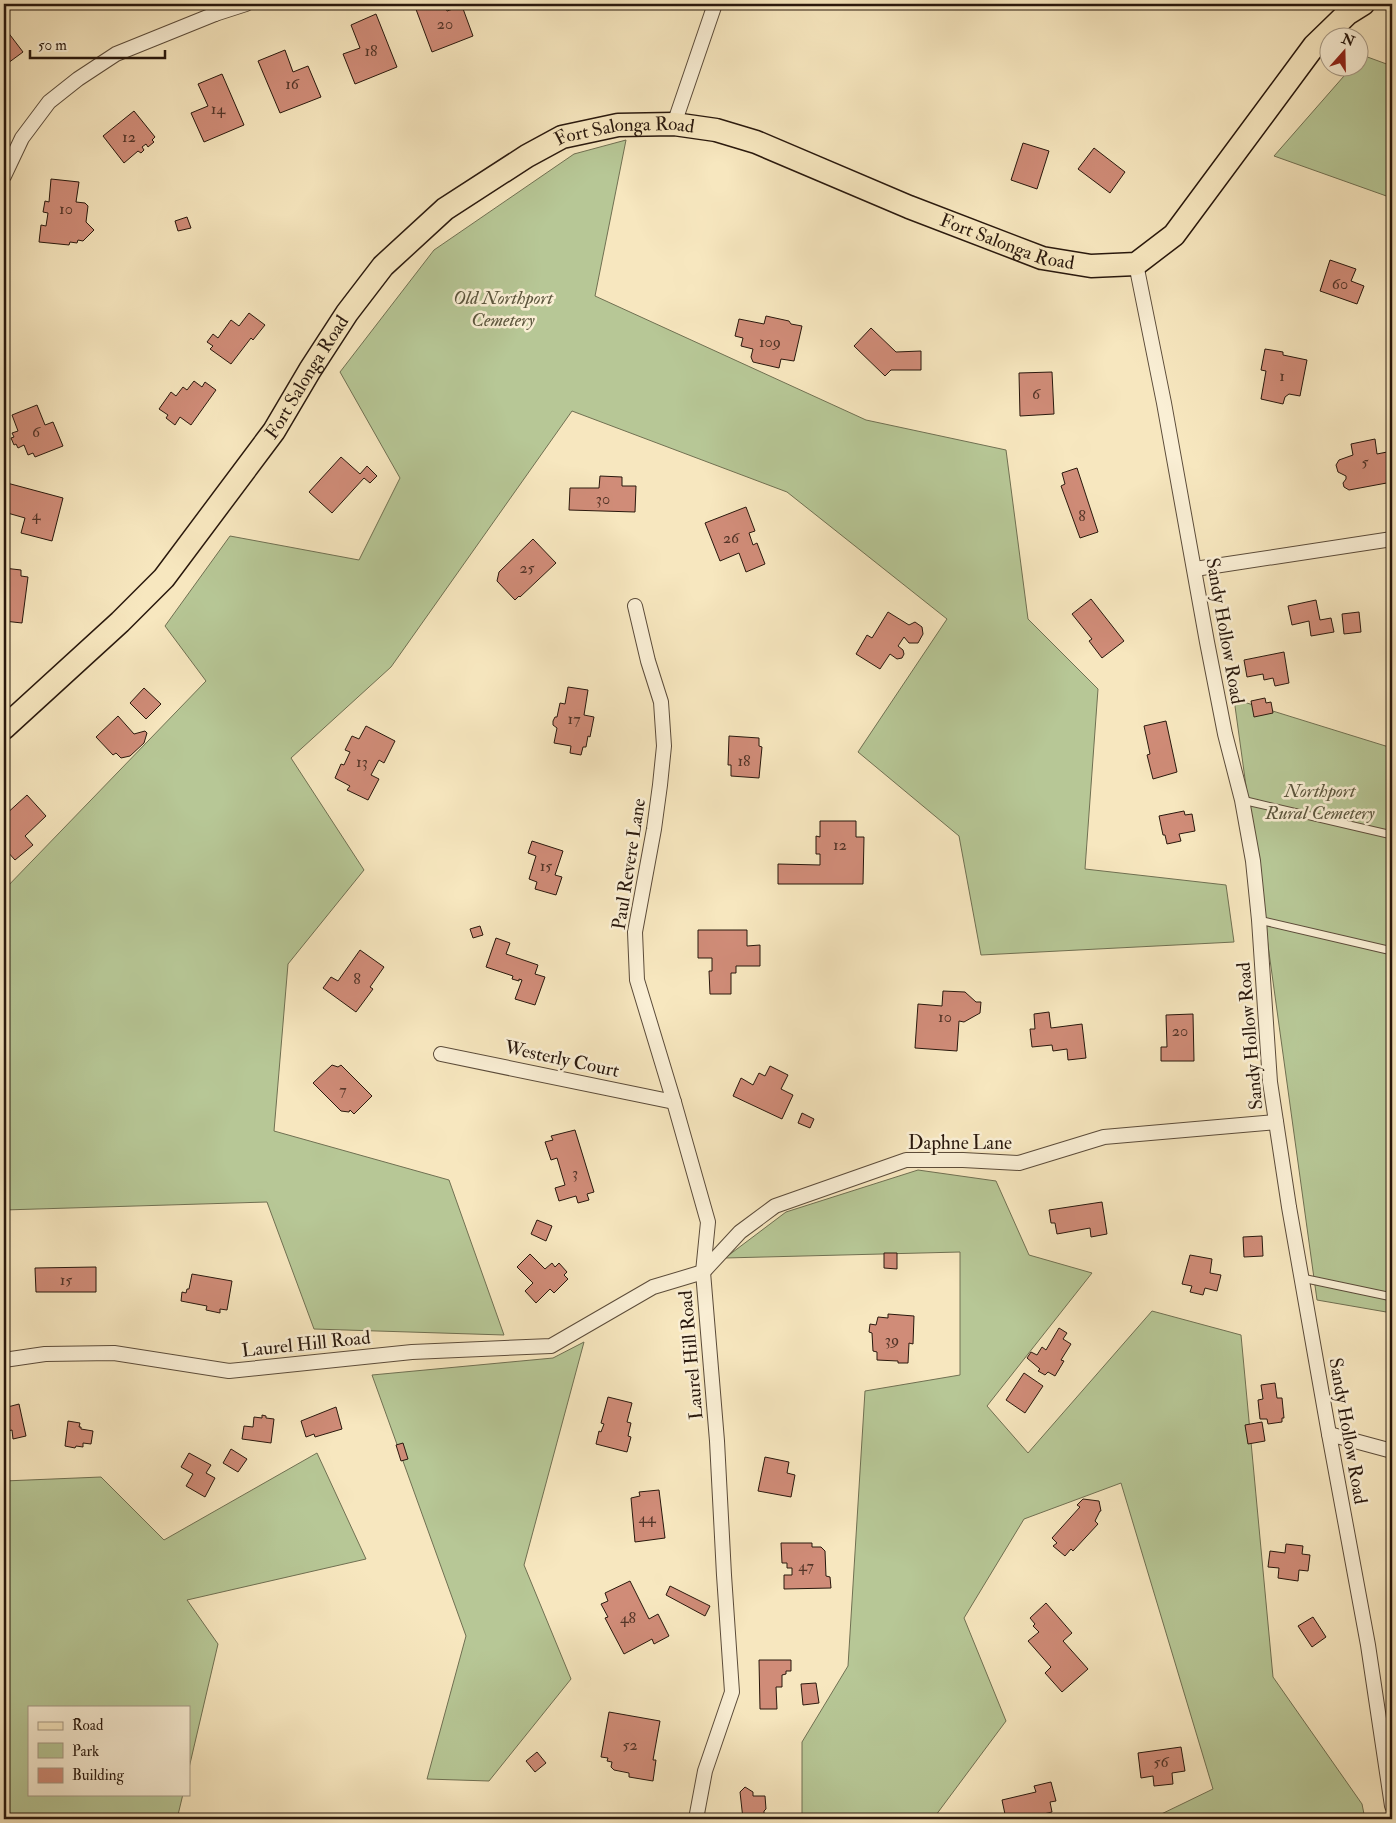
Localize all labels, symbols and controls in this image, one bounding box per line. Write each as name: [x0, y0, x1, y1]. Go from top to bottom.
house number: 20: [437, 14, 453, 34]
scale bar: [30, 28, 165, 60]
north arrow: [1318, 28, 1368, 78]
text: N: [1339, 30, 1358, 51]
text: 50 m: [38, 36, 67, 55]
house number: 18: [364, 41, 378, 61]
house number: 16: [285, 74, 300, 94]
house number: 14: [211, 99, 227, 119]
street label: Fort Salonga Road: [550, 112, 697, 151]
house number: 12: [122, 127, 136, 147]
house number: 10: [59, 199, 73, 219]
street label: Fort Salonga Road: [937, 208, 1077, 275]
house number: 60: [1332, 274, 1348, 294]
park label: Old Northport Cemetery: [453, 286, 555, 332]
street label: Fort Salonga Road: [260, 310, 355, 444]
house number: 109: [759, 332, 781, 352]
house number: 1: [1279, 366, 1285, 386]
house number: 6: [1032, 384, 1041, 404]
house number: 6: [32, 422, 41, 442]
house number: 5: [1361, 452, 1369, 472]
house number: 30: [596, 489, 610, 509]
house number: 4: [32, 505, 42, 525]
house number: 8: [1078, 506, 1086, 526]
house number: 26: [723, 528, 740, 548]
street label: Sandy Hollow Road: [1200, 556, 1250, 707]
house number: 25: [519, 558, 535, 578]
house number: 17: [567, 709, 581, 729]
house number: 18: [737, 751, 751, 771]
house number: 13: [356, 752, 368, 772]
park label: Northport Rural Cemetery: [1264, 779, 1375, 825]
street label: Paul Revere Lane: [607, 796, 651, 931]
house number: 12: [833, 835, 847, 855]
house number: 15: [540, 856, 552, 876]
street label: Sandy Hollow Road: [1232, 960, 1268, 1111]
house number: 8: [353, 969, 361, 989]
house number: 10: [938, 1007, 952, 1027]
house number: 20: [1172, 1021, 1188, 1041]
street label: Westerly Court: [502, 1035, 621, 1083]
house number: 7: [339, 1080, 347, 1100]
street label: Daphne Lane: [908, 1131, 1012, 1156]
house number: 3: [572, 1163, 578, 1183]
house number: 15: [60, 1270, 72, 1290]
street label: Laurel Hill Road: [673, 1289, 709, 1420]
street label: Laurel Hill Road: [240, 1325, 372, 1363]
house number: 39: [885, 1330, 899, 1350]
street label: Sandy Hollow Road: [1323, 1356, 1373, 1507]
house number: 44: [638, 1508, 657, 1528]
house number: 47: [798, 1556, 814, 1576]
house number: 48: [620, 1608, 637, 1628]
legend: [28, 1706, 190, 1796]
text: Road: [72, 1716, 104, 1735]
house number: 52: [622, 1735, 638, 1755]
text: Park: [72, 1742, 99, 1761]
house number: 56: [1153, 1752, 1169, 1772]
text: Building: [72, 1766, 124, 1785]

